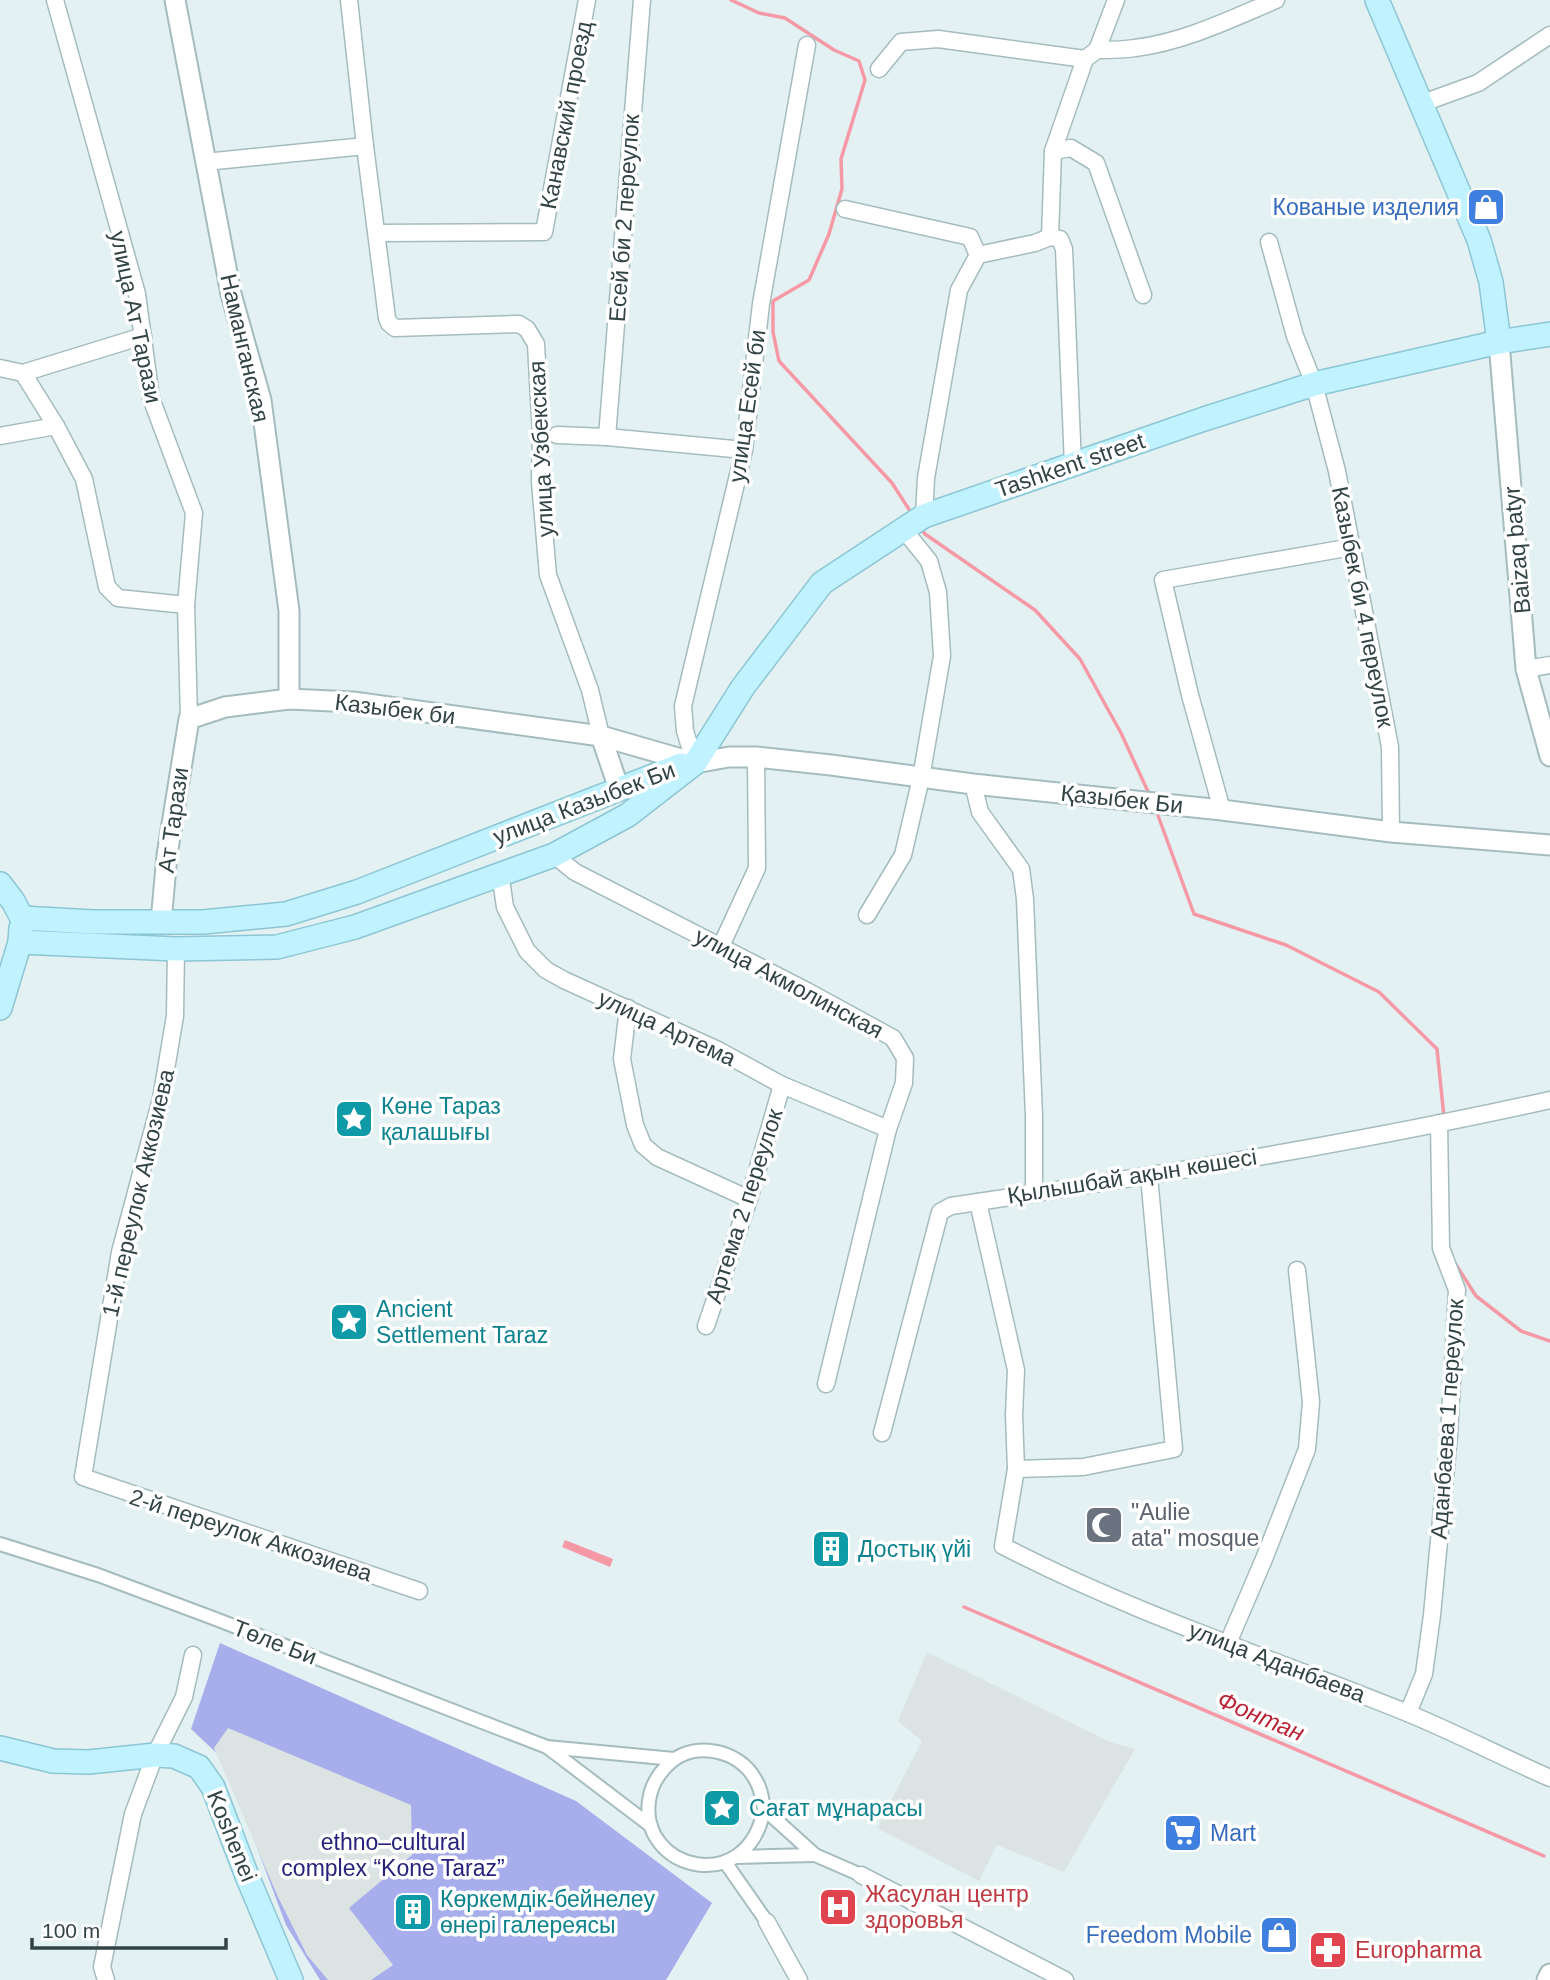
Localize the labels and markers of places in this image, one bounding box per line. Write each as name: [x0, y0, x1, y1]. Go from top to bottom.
shop icon: Кованые изделия: [1465, 186, 1507, 228]
place label: Кованые изделия: [1273, 194, 1459, 220]
place label: Көне Тараз қалашығы: [381, 1093, 501, 1145]
place icon: Көне Тараз қалашығы: [333, 1098, 375, 1140]
place label: Ancient Settlement Taraz: [376, 1296, 548, 1348]
place icon: Ancient Settlement Taraz: [328, 1301, 370, 1343]
place label: "Aulie ata" mosque: [1131, 1499, 1259, 1551]
mosque icon: "Aulie ata" mosque: [1083, 1504, 1125, 1546]
building icon: Достық үйі: [810, 1528, 852, 1570]
place label: Достық үйі: [858, 1536, 971, 1562]
place icon: Сағат мұнарасы: [701, 1787, 743, 1829]
place label: Сағат мұнарасы: [749, 1795, 923, 1821]
supermarket icon: Mart: [1162, 1812, 1204, 1854]
place label: Mart: [1210, 1820, 1257, 1846]
place label: Жасулан центр здоровья: [865, 1881, 1029, 1933]
place label: Көркемдік-бейнелеу өнері галереясы: [440, 1886, 655, 1938]
hospital icon: Жасулан центр здоровья: [817, 1886, 859, 1928]
building icon: Көркемдік-бейнелеу өнері галереясы: [392, 1891, 434, 1933]
shop icon: Freedom Mobile: [1258, 1914, 1300, 1956]
place label: Freedom Mobile: [1086, 1922, 1252, 1948]
pharmacy icon: Europharma: [1307, 1929, 1349, 1971]
place label: Europharma: [1355, 1937, 1482, 1963]

